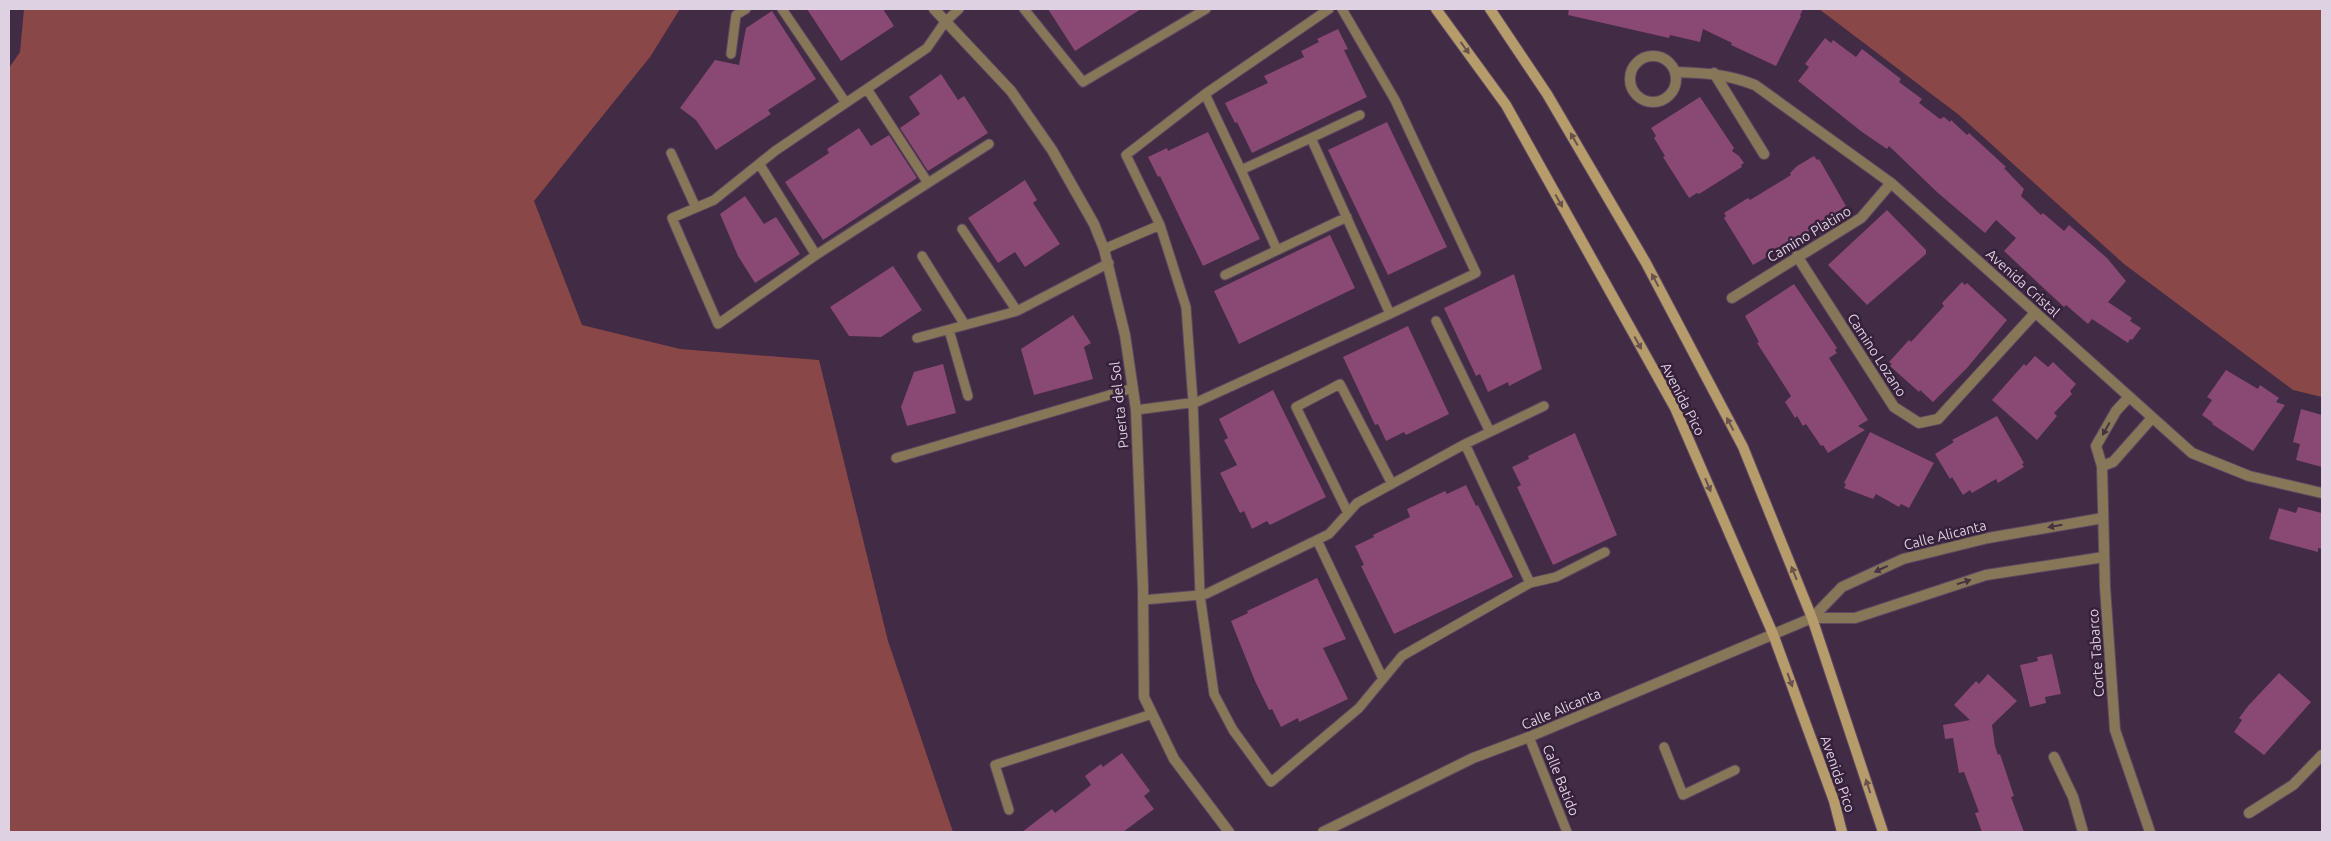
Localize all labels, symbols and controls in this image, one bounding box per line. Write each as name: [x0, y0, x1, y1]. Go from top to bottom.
one-way arrow: [1459, 41, 1470, 54]
one-way arrow: [1569, 132, 1578, 146]
one-way arrow: [1555, 194, 1564, 207]
street label: Camino Platino: [1764, 203, 1854, 265]
street label: Avenida Cristal: [1983, 246, 2063, 320]
one-way arrow: [1651, 272, 1659, 287]
street label: Camino Lozano: [1844, 311, 1910, 399]
one-way arrow: [1634, 336, 1643, 349]
street label: Puerta del Sol: [1106, 360, 1132, 449]
street label: Avenida Pico: [1658, 360, 1708, 438]
one-way arrow: [1726, 416, 1734, 431]
one-way arrow: [2102, 422, 2110, 437]
one-way arrow: [1704, 478, 1712, 492]
street label: Calle Alicanta: [1902, 517, 1988, 553]
one-way arrow: [2047, 523, 2063, 531]
one-way arrow: [1874, 565, 1888, 573]
one-way arrow: [1789, 566, 1797, 580]
one-way arrow: [1957, 577, 1972, 585]
street label: Corte Tabarco: [2085, 608, 2107, 698]
one-way arrow: [1786, 673, 1794, 688]
street label: Calle Alicanta: [1519, 685, 1603, 733]
street label: Avenida Pico: [1817, 734, 1859, 814]
street label: Calle Batido: [1539, 742, 1583, 818]
one-way arrow: [1864, 778, 1872, 793]

